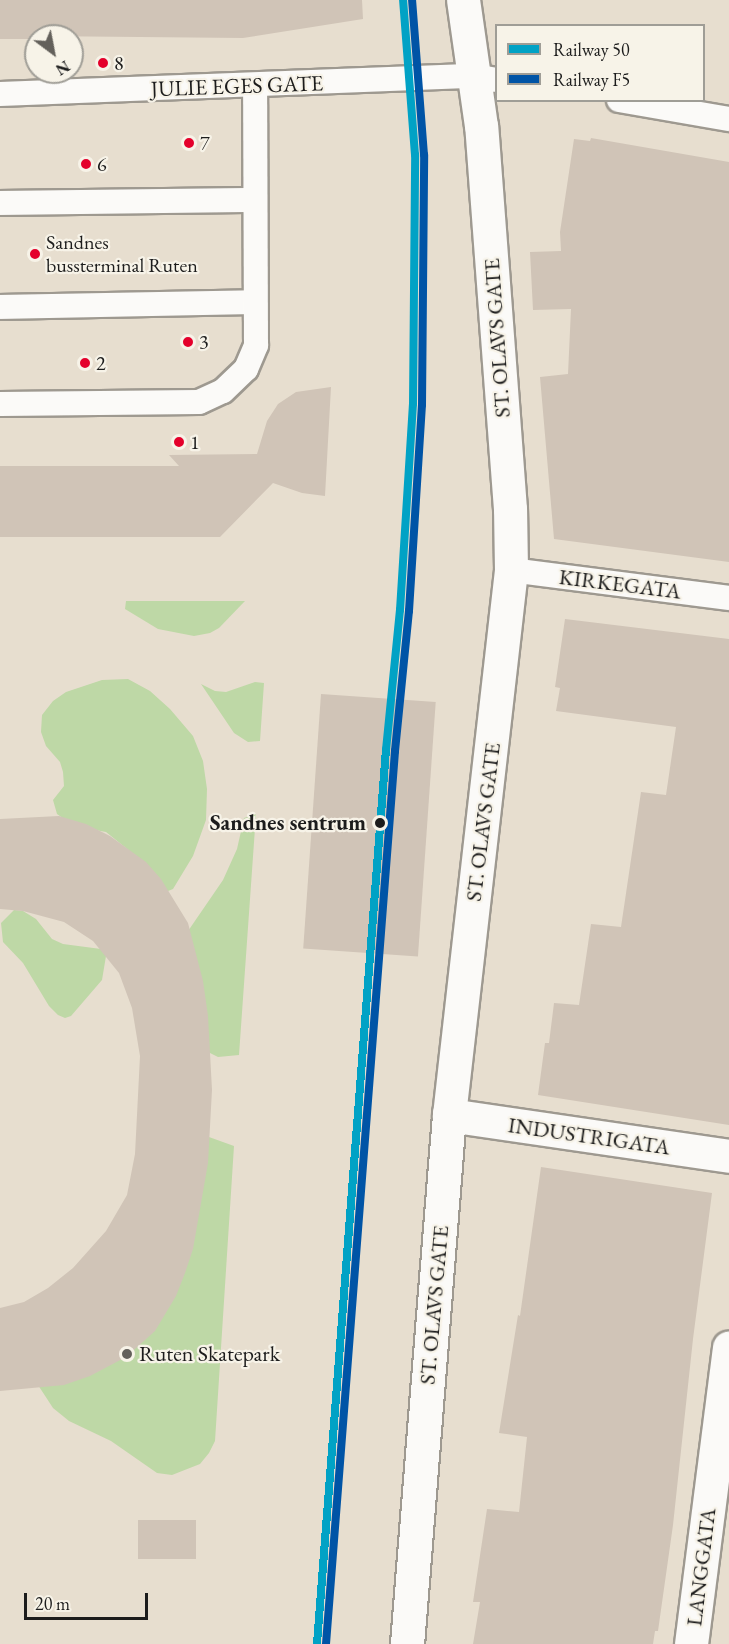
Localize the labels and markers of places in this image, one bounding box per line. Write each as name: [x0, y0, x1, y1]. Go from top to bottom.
place label: 8: [114, 51, 124, 75]
marker: 8: [97, 57, 109, 69]
place label: 7: [200, 131, 210, 155]
marker: 7: [183, 137, 195, 149]
place label: 6: [97, 152, 107, 176]
marker: 6: [80, 158, 92, 170]
place label: Sandnes bussterminal Ruten: [46, 231, 198, 278]
marker: Sandnes bussterminal Ruten: [29, 248, 41, 260]
place label: 3: [199, 330, 209, 354]
marker: 3: [182, 336, 194, 348]
place label: 2: [96, 351, 106, 375]
marker: 2: [79, 357, 91, 369]
place label: 1: [190, 430, 200, 454]
marker: 1: [173, 436, 185, 448]
place label: Sandnes sentrum: [210, 810, 366, 836]
marker: Sandnes sentrum: [371, 814, 389, 832]
place label: Ruten Skatepark: [139, 1341, 280, 1367]
marker: Ruten Skatepark: [120, 1347, 134, 1361]

